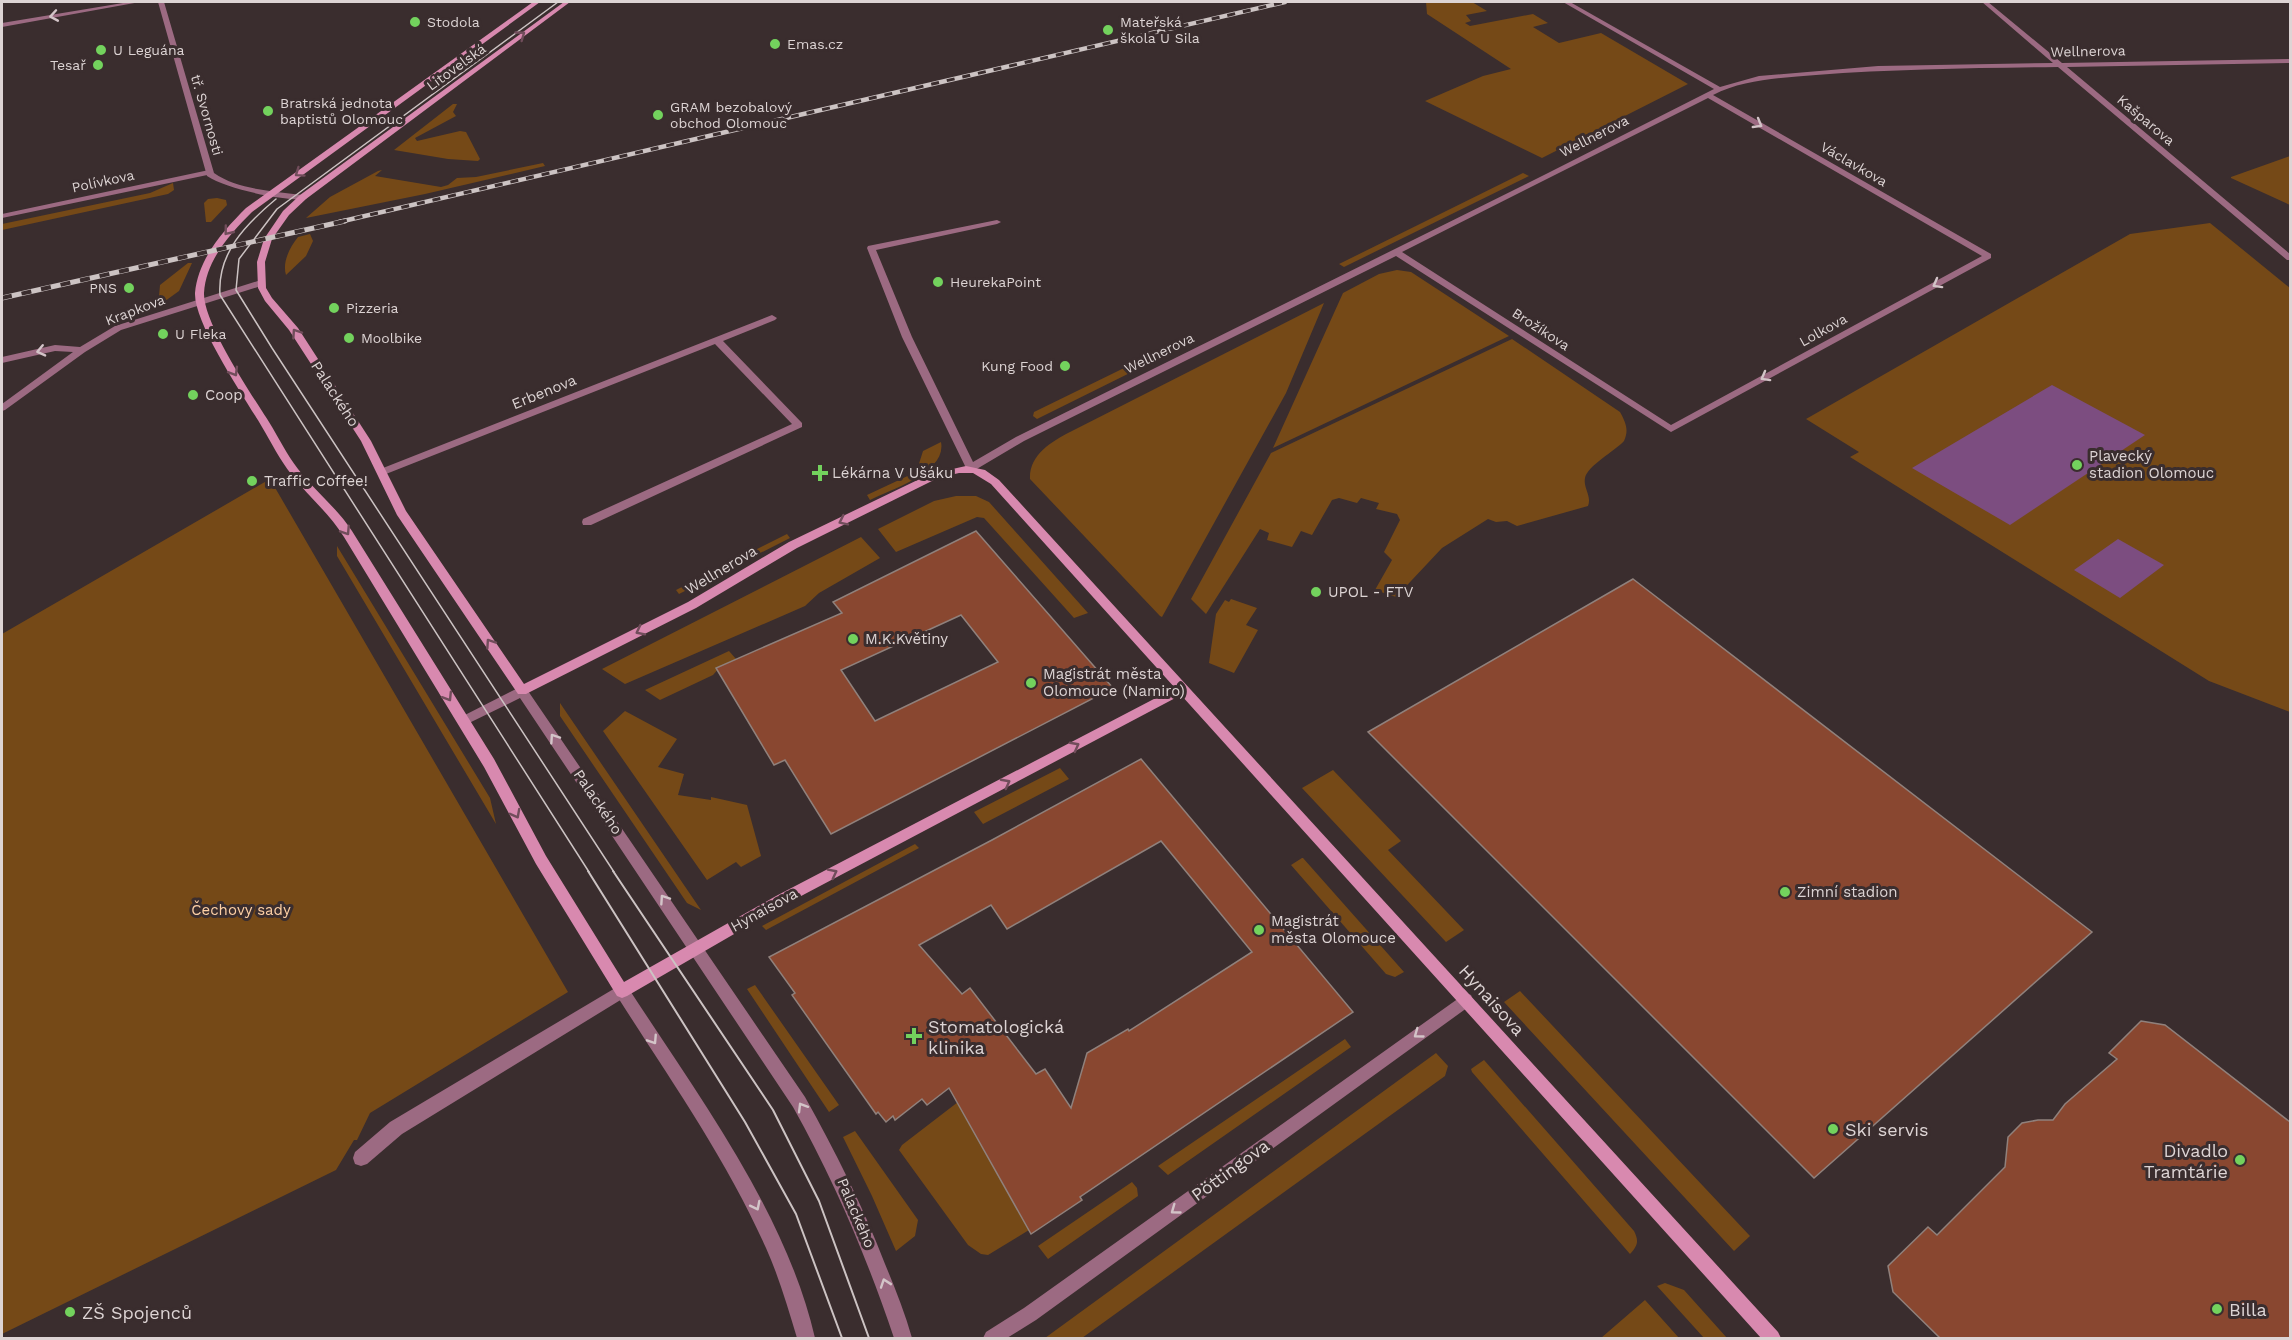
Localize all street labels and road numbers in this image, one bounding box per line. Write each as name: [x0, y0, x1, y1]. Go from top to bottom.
street label: Litovelská: [423, 40, 489, 94]
street label: Wellnerova: [2050, 42, 2126, 60]
street label: tř. Svornosti: [188, 73, 226, 157]
street label: Kašparova: [2114, 91, 2178, 149]
street label: Wellnerova: [1557, 112, 1631, 160]
street label: Václavkova: [1818, 138, 1890, 190]
street label: Polívkova: [70, 167, 136, 195]
street label: Krapkova: [103, 291, 167, 329]
street label: Brožíkova: [1509, 305, 1573, 354]
street label: Lolkova: [1796, 310, 1850, 350]
street label: Wellnerova: [1122, 329, 1196, 377]
street label: Palackého: [307, 358, 363, 430]
street label: Erbenova: [509, 371, 579, 413]
street label: Wellnerova: [682, 541, 761, 598]
street label: Palackého: [570, 766, 626, 838]
street label: Hynaisova: [727, 884, 801, 936]
street label: Hynaisova: [1455, 960, 1529, 1040]
street label: Pöttingova: [1187, 1135, 1273, 1205]
street label: Palackého: [833, 1175, 879, 1251]

